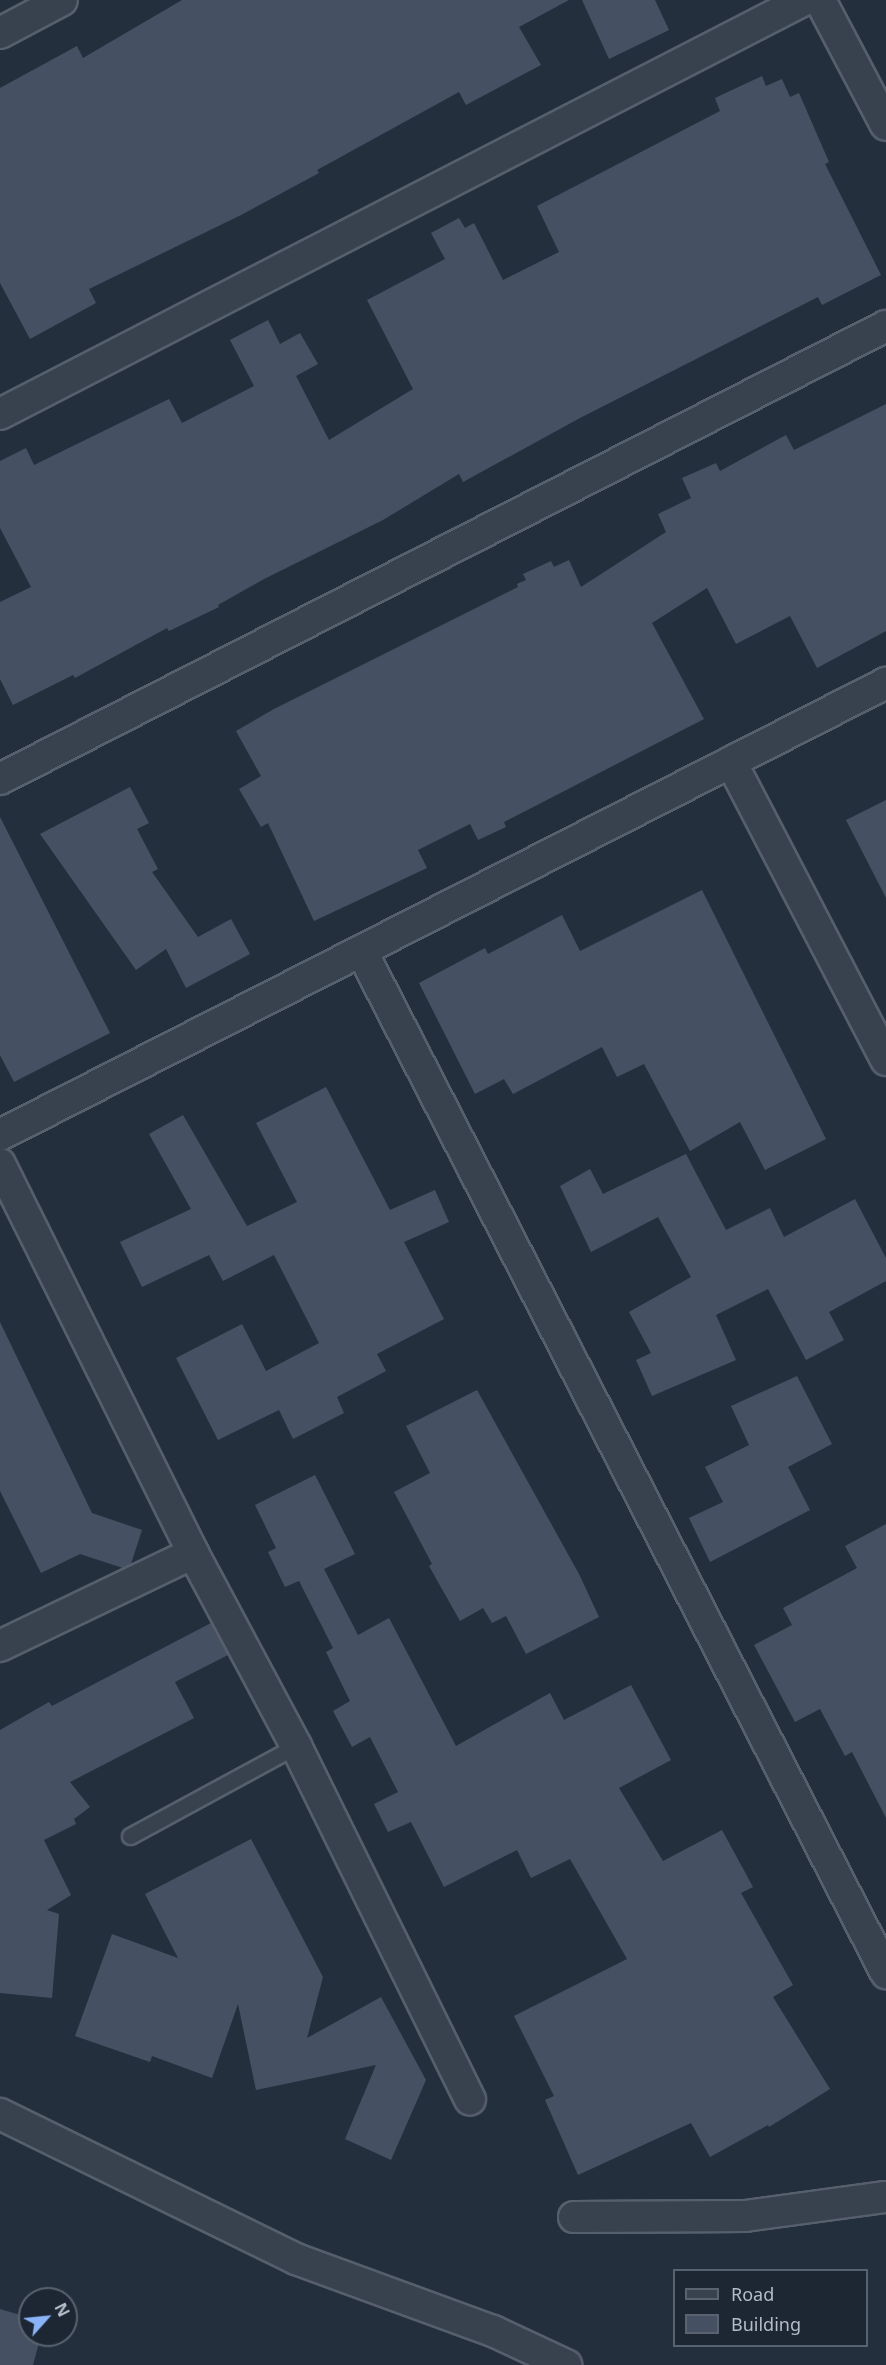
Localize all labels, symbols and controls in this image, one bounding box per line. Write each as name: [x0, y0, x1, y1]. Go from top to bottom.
legend: [673, 2269, 868, 2347]
text: Road: [731, 2282, 774, 2306]
north arrow: [18, 2287, 78, 2347]
text: N: [49, 2299, 75, 2321]
text: Building: [731, 2312, 801, 2336]

